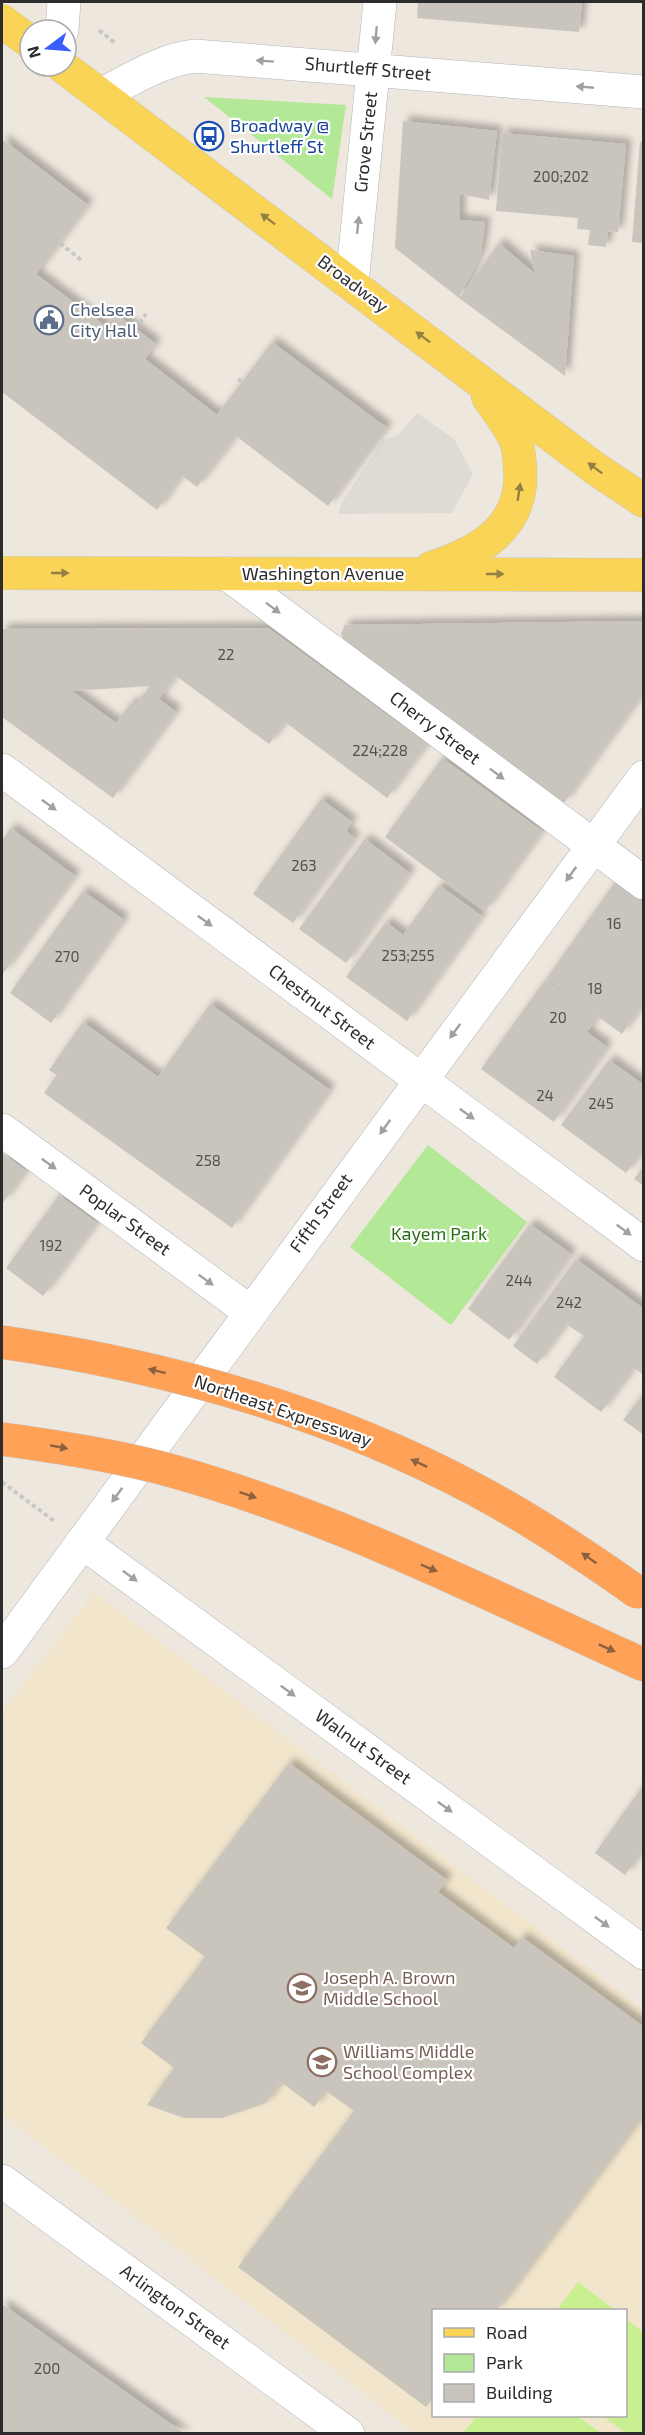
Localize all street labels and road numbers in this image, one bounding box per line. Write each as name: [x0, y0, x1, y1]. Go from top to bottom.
street label: Shurtleff Street: [304, 52, 432, 84]
street label: Grove Street: [349, 90, 381, 194]
street label: Broadway: [314, 250, 394, 317]
street label: Washington Avenue: [242, 562, 404, 584]
street label: Cherry Street: [386, 686, 485, 769]
street label: Chestnut Street: [265, 959, 380, 1054]
street label: Fifth Street: [284, 1168, 356, 1256]
street label: Poplar Street: [76, 1179, 176, 1260]
street label: Northeast Expressway: [192, 1369, 375, 1451]
street label: Walnut Street: [311, 1704, 416, 1789]
street label: Arlington Street: [116, 2259, 235, 2353]

